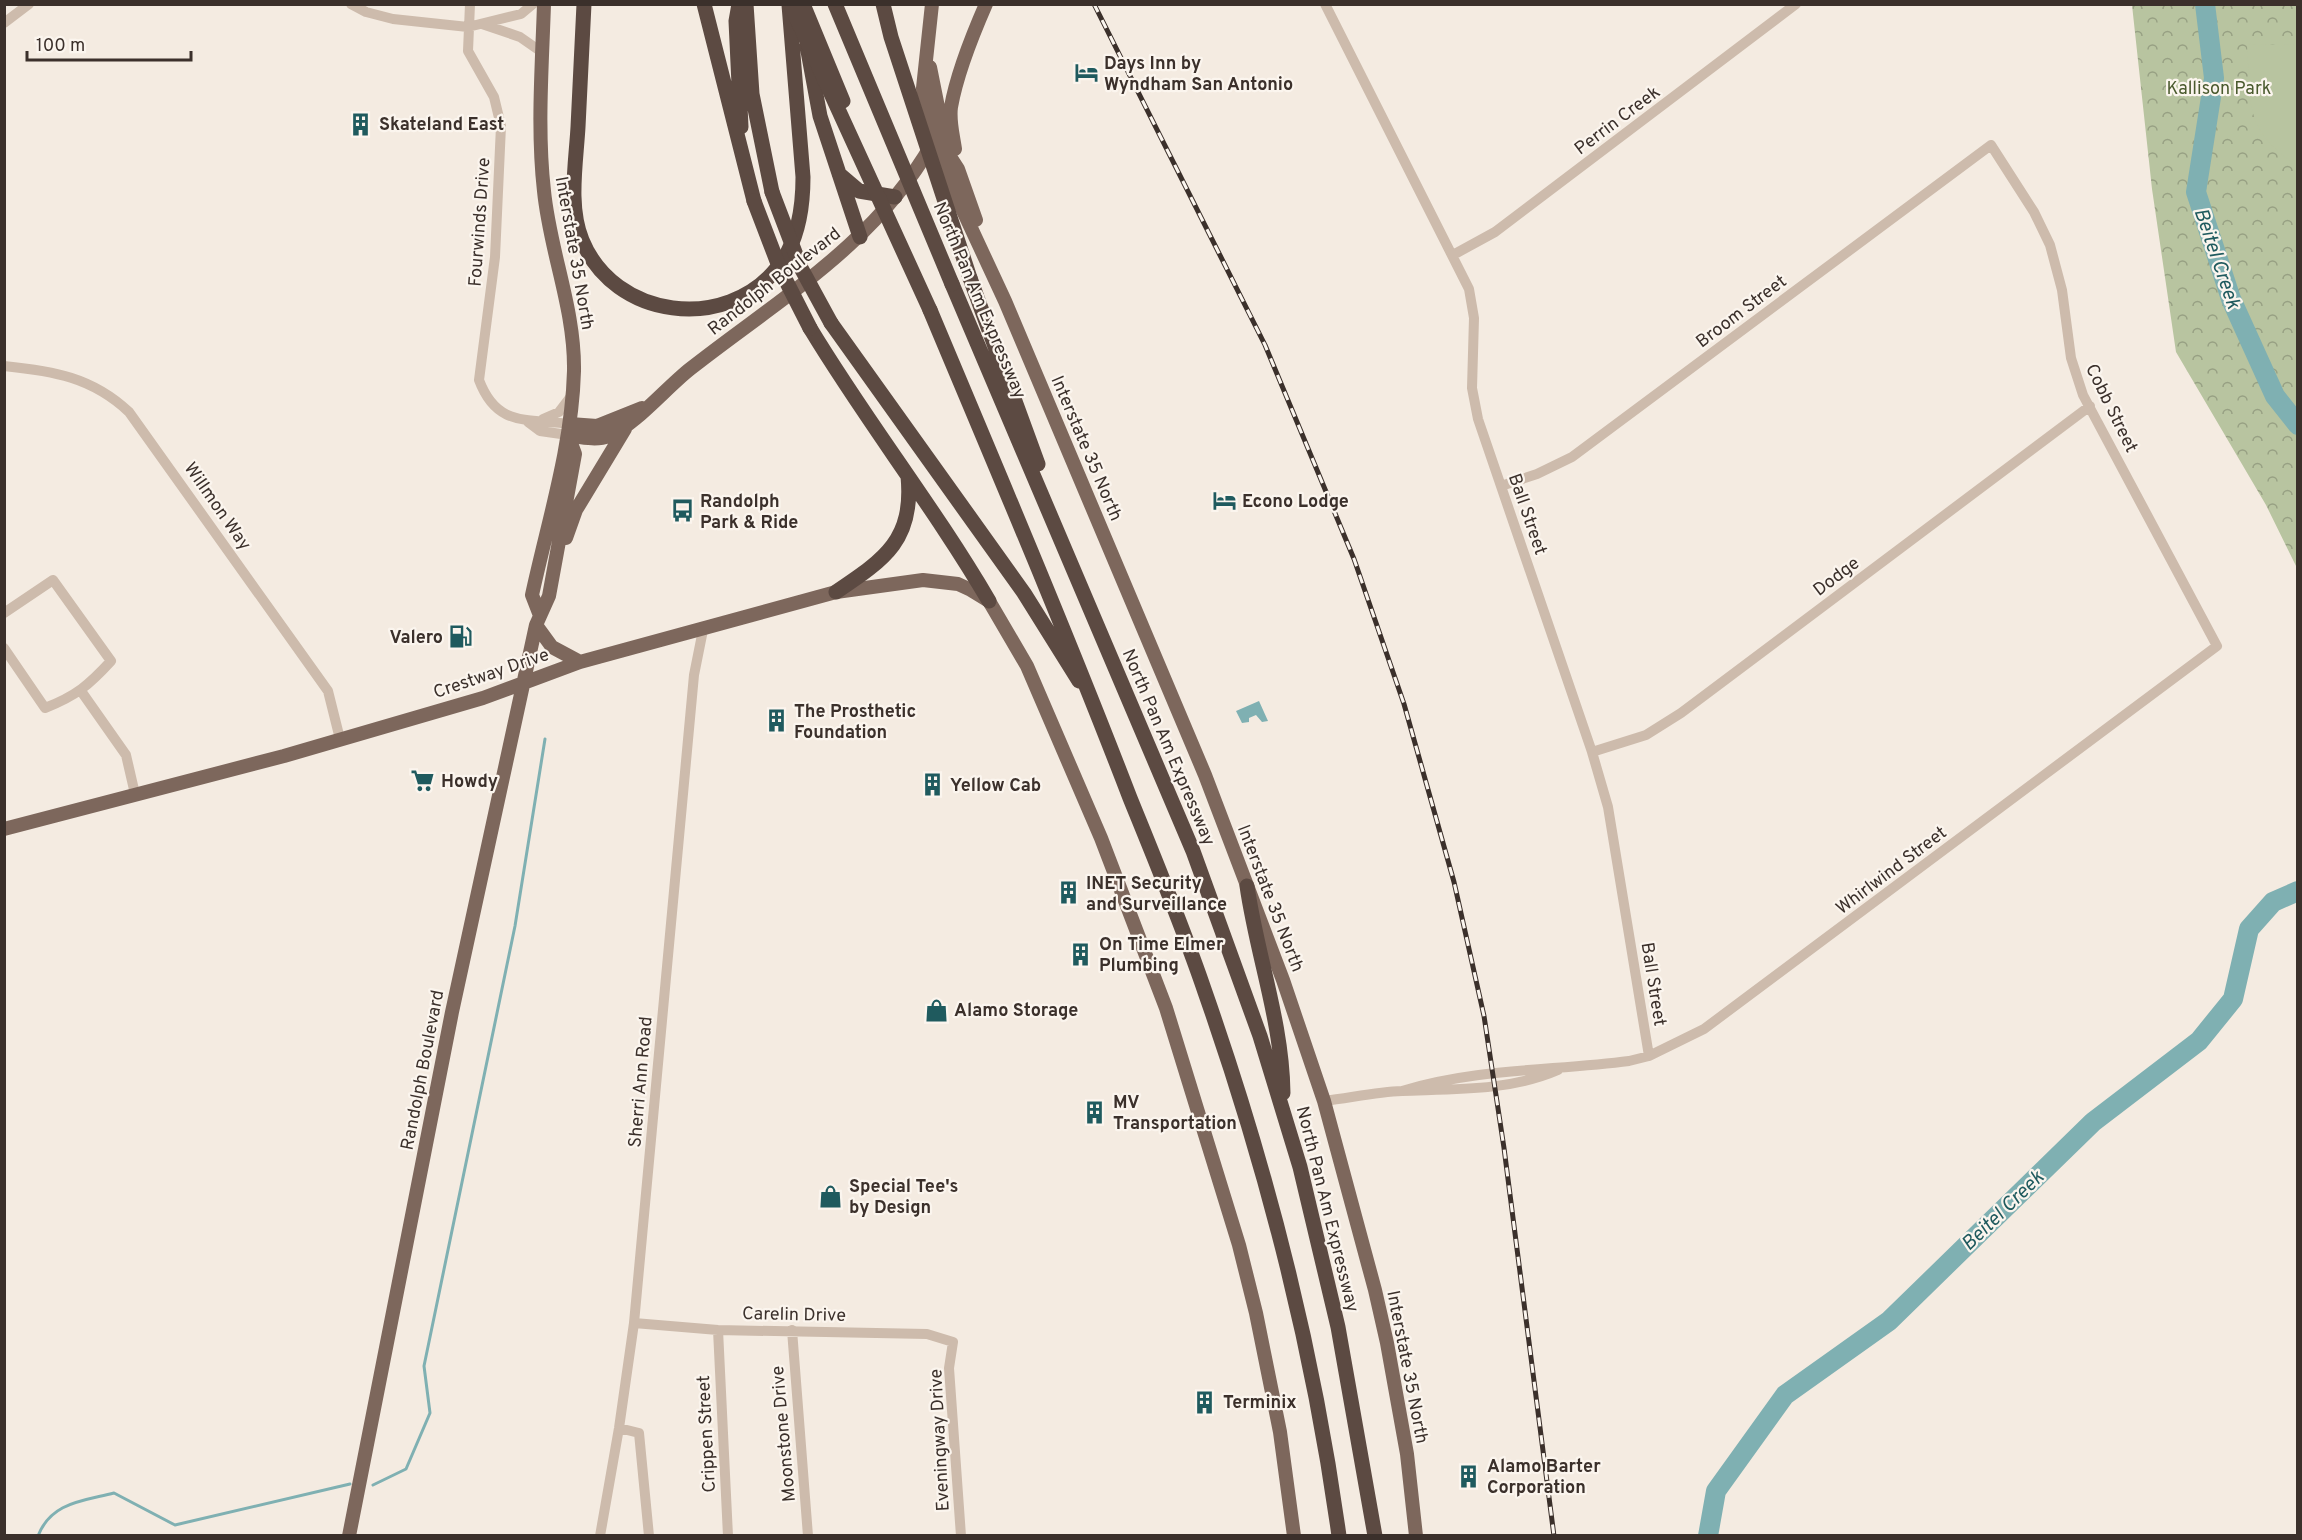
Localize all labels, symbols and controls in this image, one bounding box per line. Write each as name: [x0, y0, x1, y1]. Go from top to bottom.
scale bar: [27, 24, 190, 62]
text: 100 m: [36, 35, 85, 58]
place label: Days Inn by Wyndham San Antonio: [1104, 53, 1293, 97]
hotel icon: Days Inn by Wyndham San Antonio: [1073, 60, 1099, 86]
park label: Kallison Park: [2167, 78, 2271, 101]
street label: Perrin Creek: [1570, 81, 1665, 161]
building icon: Skateland East: [348, 111, 374, 137]
place label: Skateland East: [379, 114, 504, 137]
street label: Fourwinds Drive: [465, 157, 496, 287]
street label: Interstate 35 North: [549, 175, 598, 332]
street label: North Pan Am Expressway: [927, 199, 1031, 402]
water label: Beitel Creek: [2187, 205, 2246, 313]
street label: Randolph Boulevard: [704, 223, 846, 341]
street label: Broom Street: [1692, 271, 1792, 354]
street label: Cobb Street: [2079, 361, 2142, 457]
street label: Interstate 35 North: [1045, 372, 1127, 525]
street label: Willmon Way: [178, 458, 256, 555]
street label: Ball Street: [1502, 471, 1551, 558]
hotel icon: Econo Lodge: [1211, 488, 1237, 514]
place label: Randolph Park & Ride: [700, 491, 798, 535]
place label: Econo Lodge: [1242, 491, 1349, 514]
bus stop icon: Randolph Park & Ride: [669, 498, 695, 524]
street label: Dodge: [1809, 552, 1865, 602]
fuel station icon: Valero: [448, 624, 474, 650]
place label: Valero: [390, 627, 443, 650]
street label: Crestway Drive: [431, 644, 552, 705]
street label: North Pan Am Expressway: [1116, 646, 1220, 849]
place label: The Prosthetic Foundation: [794, 701, 916, 745]
building icon: The Prosthetic Foundation: [763, 708, 789, 734]
supermarket icon: Howdy: [410, 768, 436, 794]
place label: Howdy: [441, 771, 498, 794]
building icon: Yellow Cab: [919, 772, 945, 798]
place label: Yellow Cab: [950, 775, 1041, 798]
street label: Interstate 35 North: [1231, 822, 1308, 975]
street label: Whirlwind Street: [1832, 822, 1952, 920]
place label: INET Security and Surveillance: [1086, 873, 1227, 917]
building icon: INET Security and Surveillance: [1055, 880, 1081, 906]
place label: On Time Elmer Plumbing: [1099, 934, 1224, 978]
building icon: On Time Elmer Plumbing: [1068, 941, 1094, 967]
street label: Ball Street: [1635, 941, 1670, 1028]
street label: Randolph Boulevard: [397, 988, 450, 1152]
shop icon: Alamo Storage: [923, 997, 949, 1023]
place label: Alamo Storage: [954, 1000, 1078, 1023]
street label: Sherri Ann Road: [624, 1016, 659, 1149]
place label: MV Transportation: [1113, 1092, 1237, 1136]
building icon: MV Transportation: [1082, 1099, 1108, 1125]
street label: North Pan Am Expressway: [1290, 1104, 1363, 1315]
water label: Beitel Creek: [1957, 1165, 2051, 1257]
place label: Special Tee's by Design: [849, 1176, 958, 1220]
shop icon: Special Tee's by Design: [818, 1183, 844, 1209]
street label: Interstate 35 North: [1380, 1289, 1433, 1446]
street label: Carelin Drive: [742, 1303, 846, 1328]
street label: Moonstone Drive: [767, 1365, 802, 1503]
street label: Eveningway Drive: [925, 1368, 956, 1512]
street label: Crippen Street: [693, 1375, 722, 1493]
building icon: Terminix: [1192, 1389, 1218, 1415]
place label: Terminix: [1223, 1392, 1297, 1415]
place label: Alamo Barter Corporation: [1487, 1456, 1601, 1500]
building icon: Alamo Barter Corporation: [1456, 1463, 1482, 1489]

